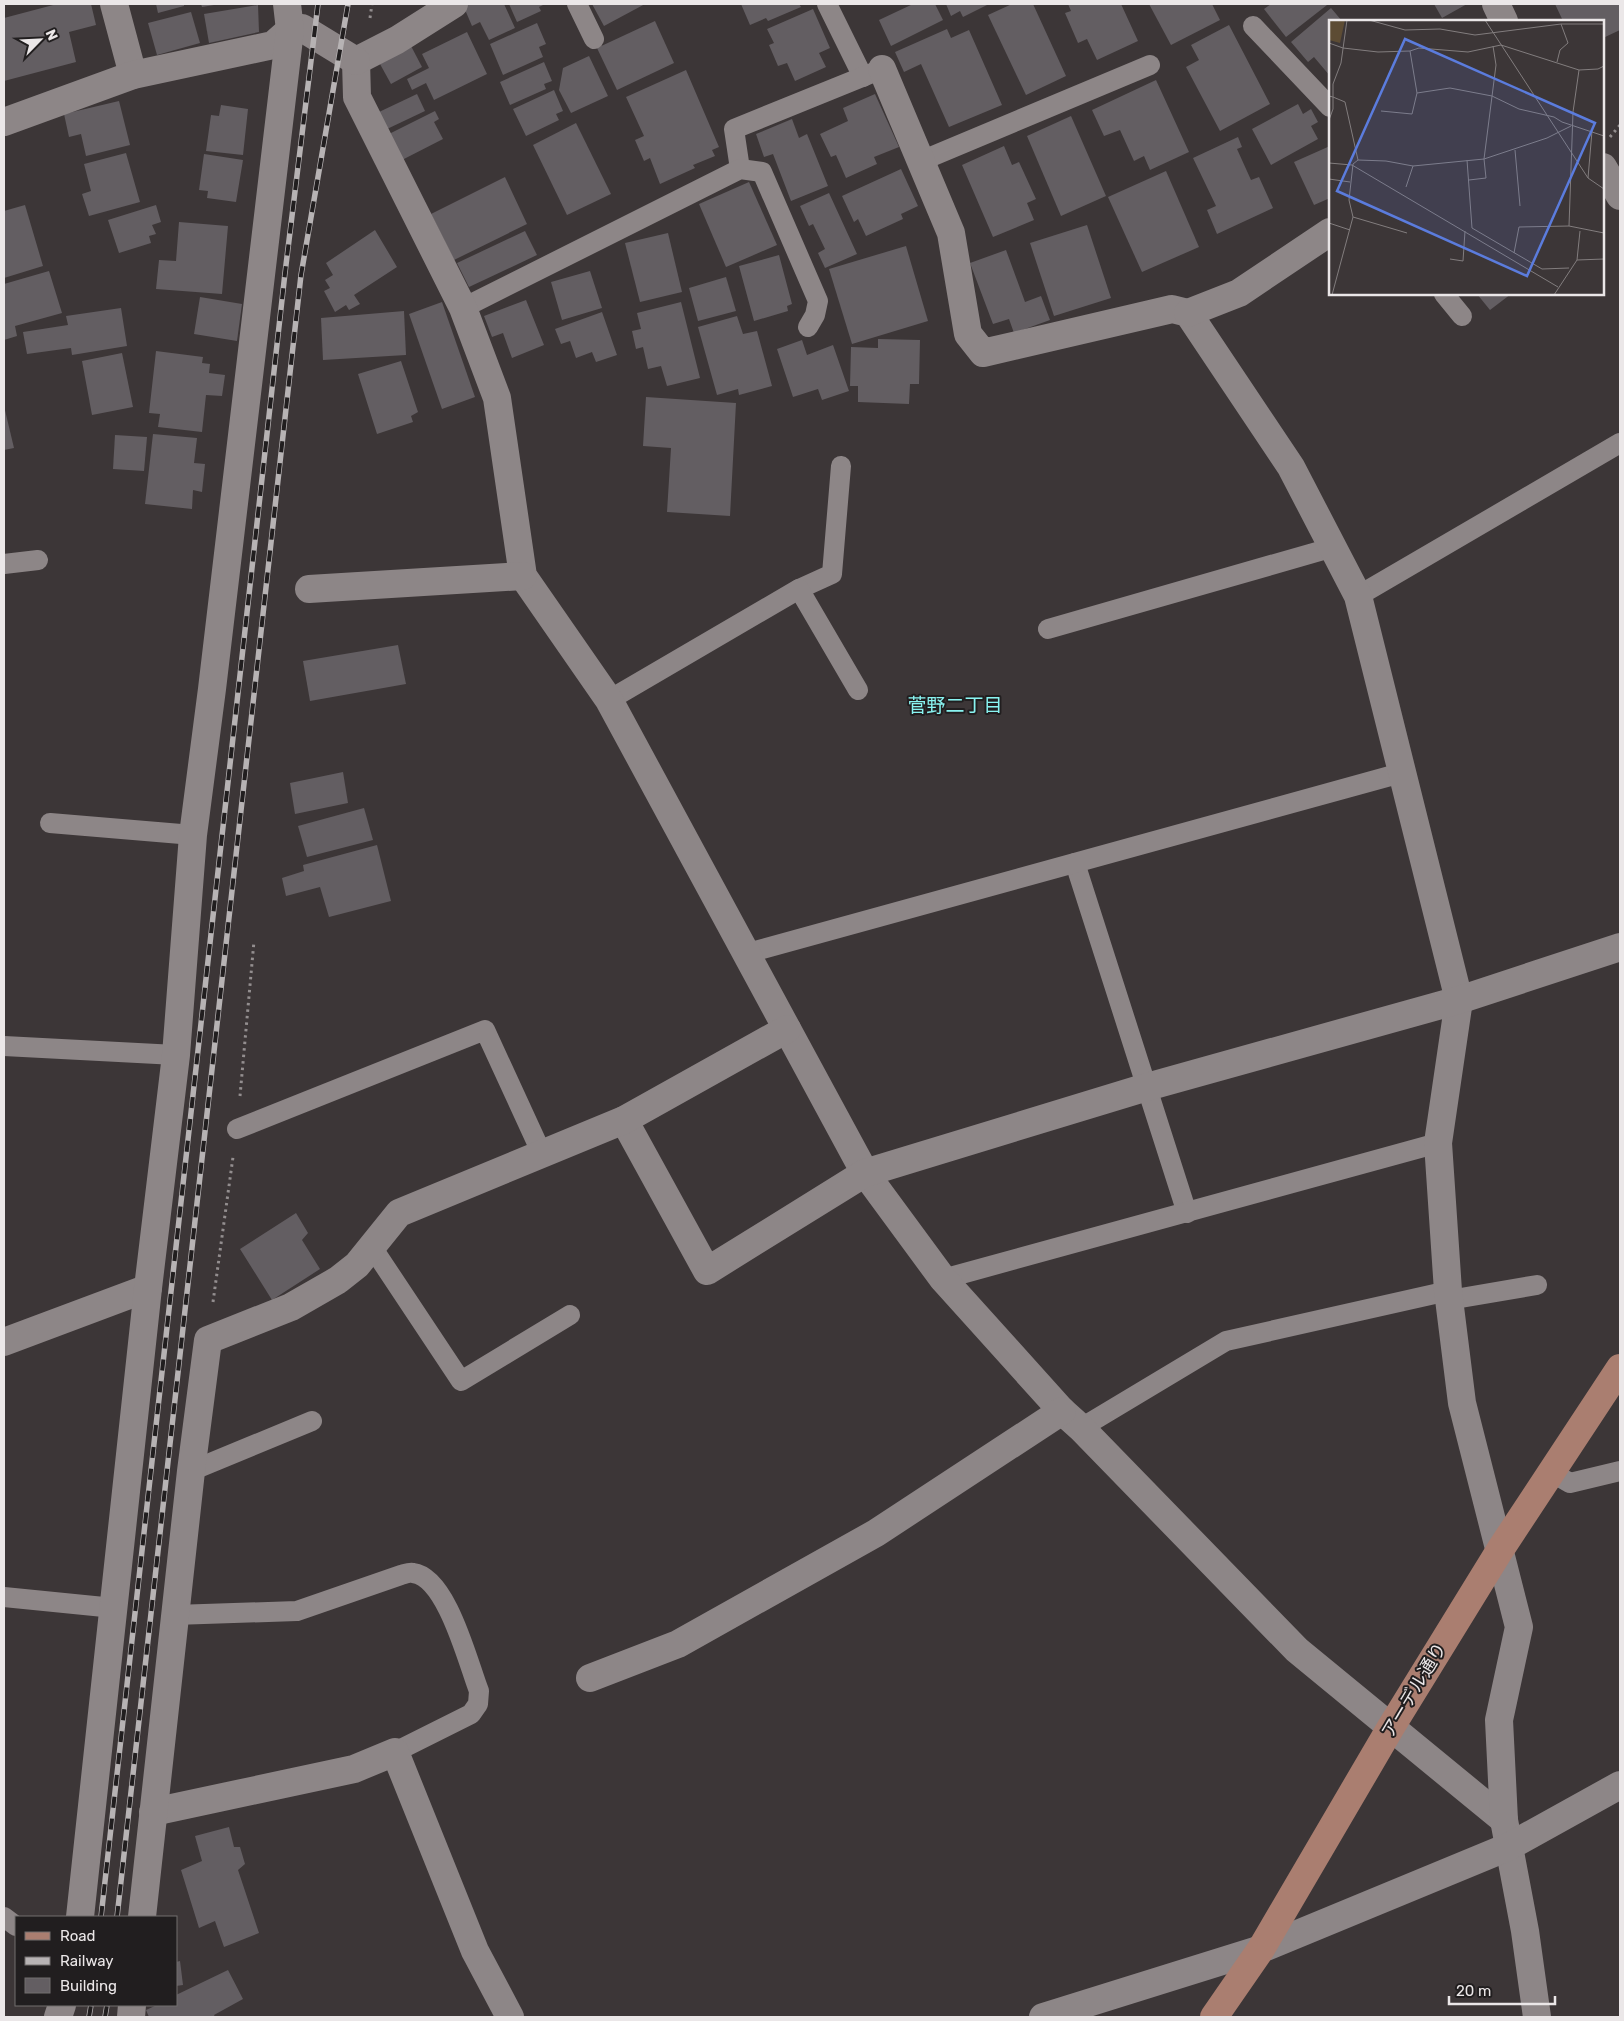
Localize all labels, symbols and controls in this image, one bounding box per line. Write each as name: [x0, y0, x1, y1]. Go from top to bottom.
north arrow: [15, 15, 65, 65]
inset map: [1329, 20, 1604, 295]
text: N: [42, 27, 61, 43]
district label: 菅野二丁目: [907, 694, 1003, 717]
street label: アーデル通り: [1377, 1639, 1451, 1741]
legend: [15, 1916, 178, 2006]
text: Road: [60, 1927, 96, 1945]
text: Railway: [60, 1952, 114, 1970]
scale bar: [1449, 1974, 1555, 2006]
text: Building: [60, 1977, 117, 1995]
text: 20 m: [1456, 1982, 1491, 2000]

